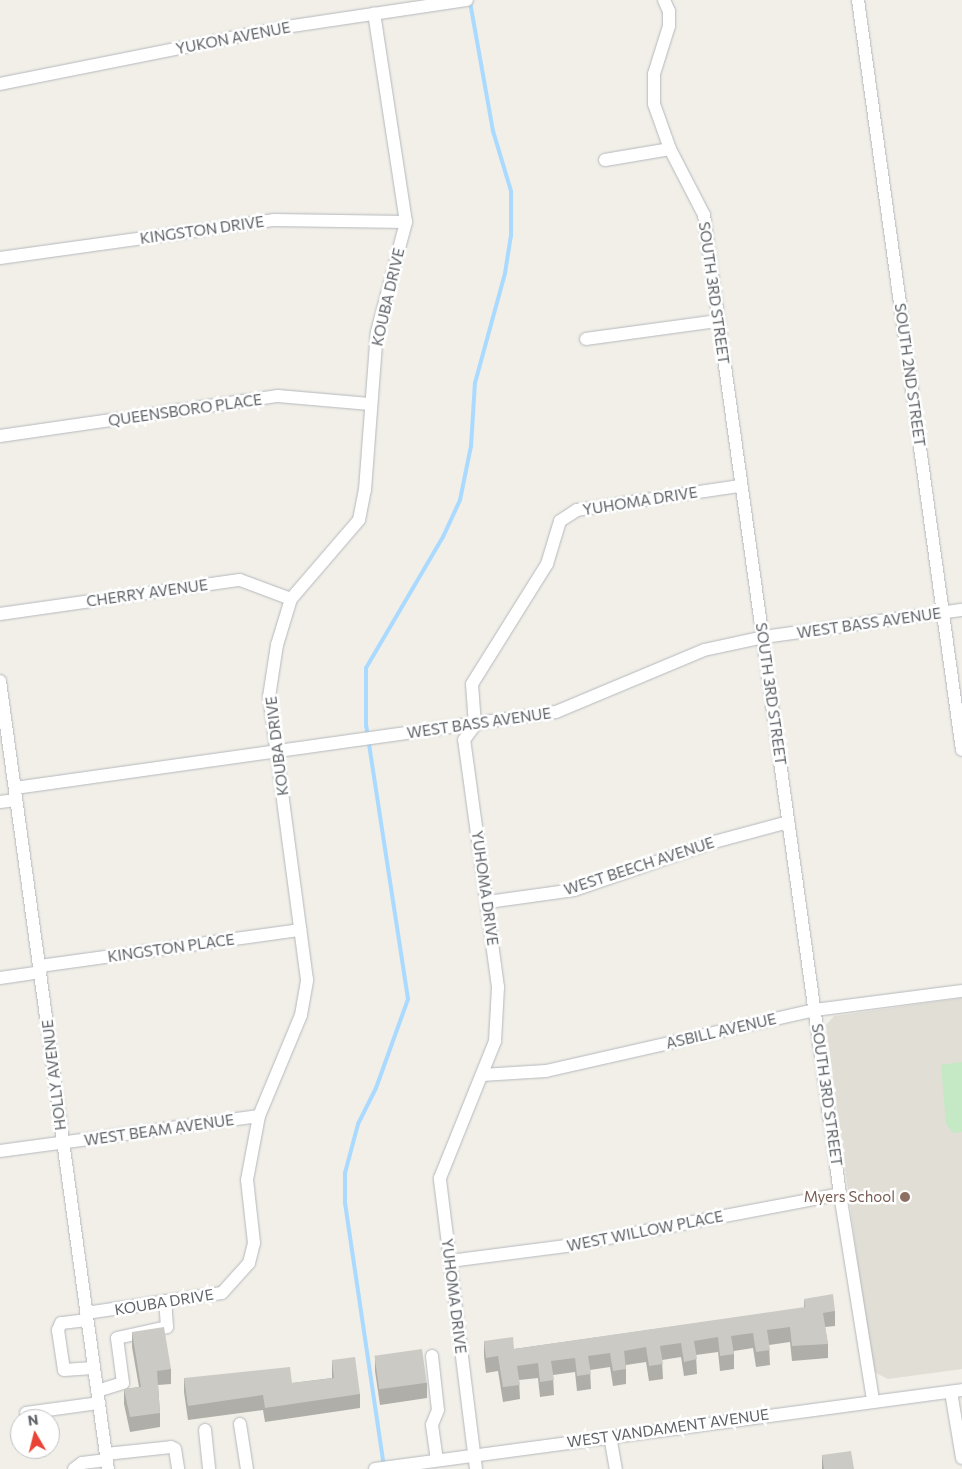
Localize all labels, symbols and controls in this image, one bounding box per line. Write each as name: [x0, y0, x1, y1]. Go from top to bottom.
street label: YUKON AVENUE: [174, 18, 292, 58]
street label: KINGSTON DRIVE: [139, 212, 265, 248]
street label: SOUTH 3RD STREET: [695, 220, 733, 366]
street label: KOUBA DRIVE: [368, 246, 408, 348]
street label: SOUTH 2ND STREET: [891, 302, 929, 448]
street label: QUEENSBORO PLACE: [107, 390, 263, 430]
street label: YUHOMA DRIVE: [581, 483, 699, 519]
street label: CHERRY AVENUE: [85, 576, 209, 610]
street label: WEST BASS AVENUE: [796, 604, 942, 642]
street label: SOUTH 3RD STREET: [752, 621, 790, 767]
street label: KOUBA DRIVE: [262, 695, 292, 797]
street label: WEST BASS AVENUE: [406, 704, 552, 742]
street label: YUHOMA DRIVE: [468, 829, 502, 947]
street label: WEST BEECH AVENUE: [562, 833, 716, 899]
street label: KINGSTON PLACE: [106, 930, 236, 966]
street label: ASBILL AVENUE: [664, 1010, 778, 1052]
street label: HOLLY AVENUE: [38, 1019, 70, 1131]
street label: SOUTH 3RD STREET: [808, 1022, 846, 1168]
street label: WEST BEAM AVENUE: [83, 1111, 235, 1149]
place label: Myers School: [804, 1188, 895, 1206]
marker: Myers School: [899, 1191, 911, 1203]
street label: WEST WILLOW PLACE: [565, 1207, 725, 1255]
street label: YUHOMA DRIVE: [438, 1237, 470, 1355]
street label: KOUBA DRIVE: [113, 1285, 215, 1319]
street label: WEST VANDAMENT AVENUE: [566, 1405, 770, 1451]
north arrow: [10, 1409, 60, 1459]
text: N: [27, 1410, 39, 1429]

